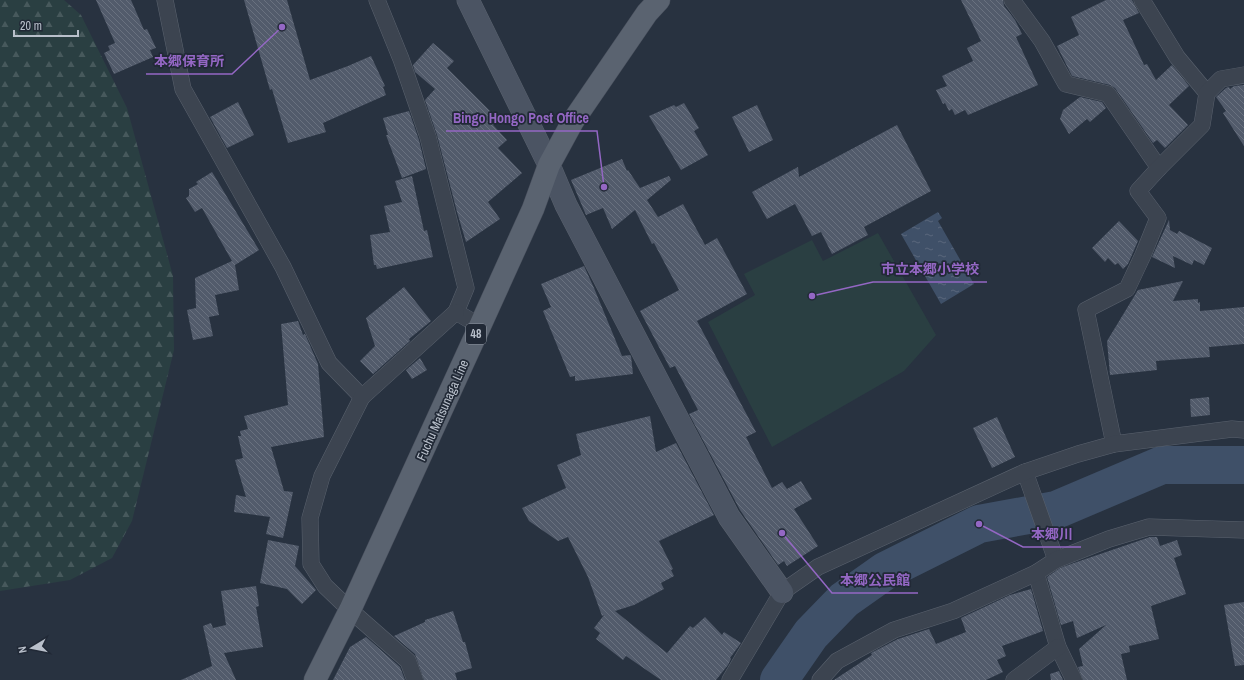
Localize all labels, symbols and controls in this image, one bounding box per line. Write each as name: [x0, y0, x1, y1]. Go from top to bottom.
scale bar: [14, 12, 78, 38]
text: 20 m: [20, 18, 42, 34]
callout: 本郷保育所: [146, 48, 232, 74]
text: 本郷保育所: [154, 52, 224, 70]
callout: Bingo Hongo Post Office: [446, 105, 597, 131]
text: Bingo Hongo Post Office: [453, 109, 589, 127]
callout: 市立本郷小学校: [873, 256, 987, 282]
text: 市立本郷小学校: [881, 260, 979, 278]
road number: 48: [466, 324, 486, 344]
street label: Fuchu Matsunaga Line: [413, 357, 472, 463]
callout: 本郷川: [1023, 521, 1081, 547]
text: 本郷川: [1031, 525, 1073, 543]
callout: 本郷公民館: [832, 567, 918, 593]
text: 本郷公民館: [840, 571, 910, 589]
north arrow: [12, 628, 52, 668]
text: N: [15, 645, 30, 654]

